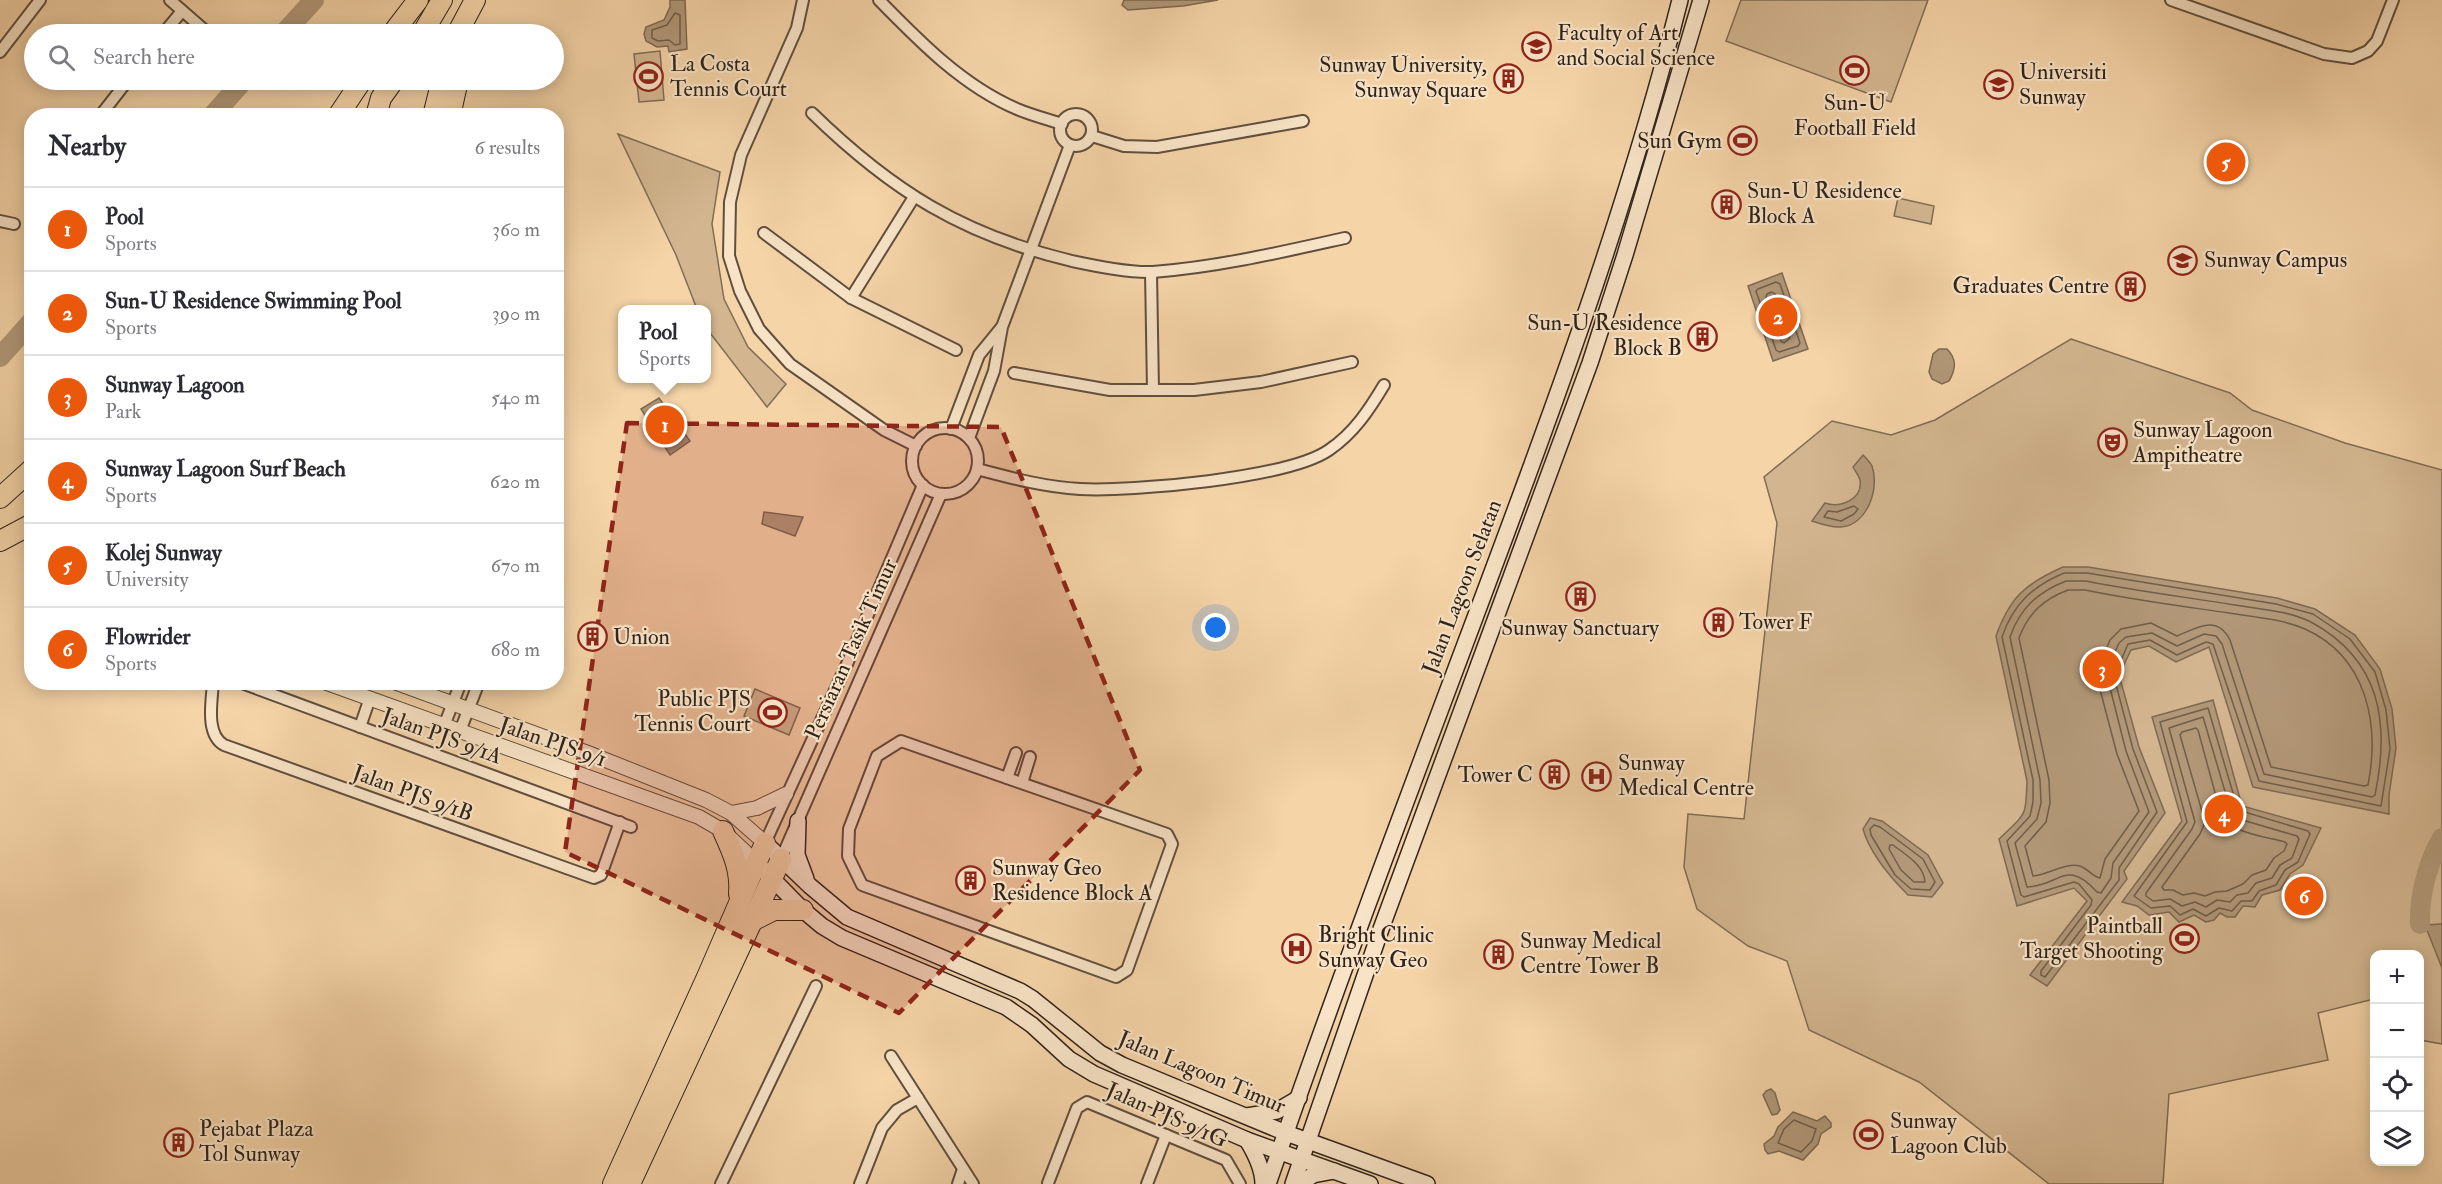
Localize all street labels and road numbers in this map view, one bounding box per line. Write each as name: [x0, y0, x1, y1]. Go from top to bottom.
street label: Jalan Lagoon Selatan: [1415, 496, 1508, 679]
street label: Persiaran Tasik Timur: [799, 553, 904, 744]
street label: Jalan PJS 9/1A: [377, 701, 506, 771]
street label: Jalan PJS 9/1: [495, 710, 610, 773]
street label: Jalan PJS 9/1B: [348, 758, 477, 828]
street label: Jalan Lagoon Timur: [1113, 1024, 1291, 1120]
street label: Jalan PJS 9/1G: [1101, 1075, 1232, 1154]

